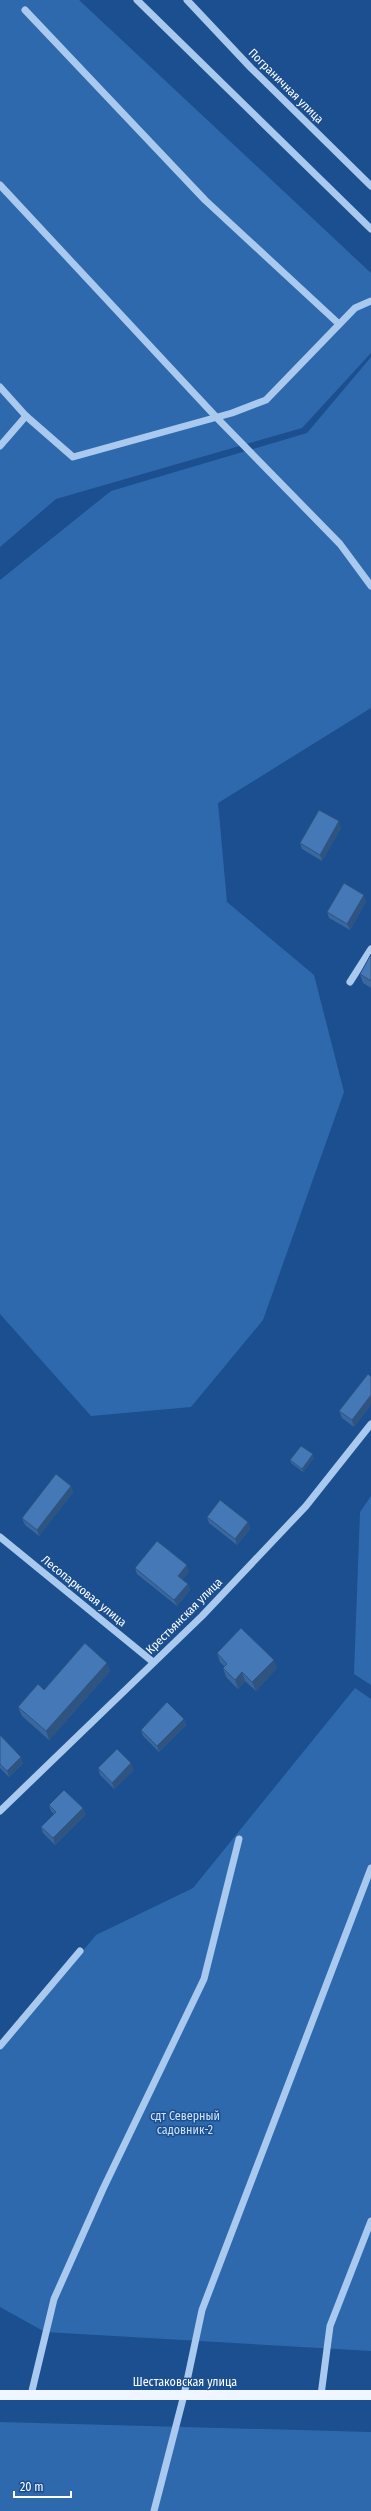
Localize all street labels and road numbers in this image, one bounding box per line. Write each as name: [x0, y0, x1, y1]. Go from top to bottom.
street label: Пограничная улица: [246, 46, 326, 126]
street label: Лесопарковая улица: [39, 1552, 129, 1630]
street label: Крестьянская улица: [143, 1575, 225, 1657]
street label: Шестаковская улица: [133, 2375, 237, 2389]

